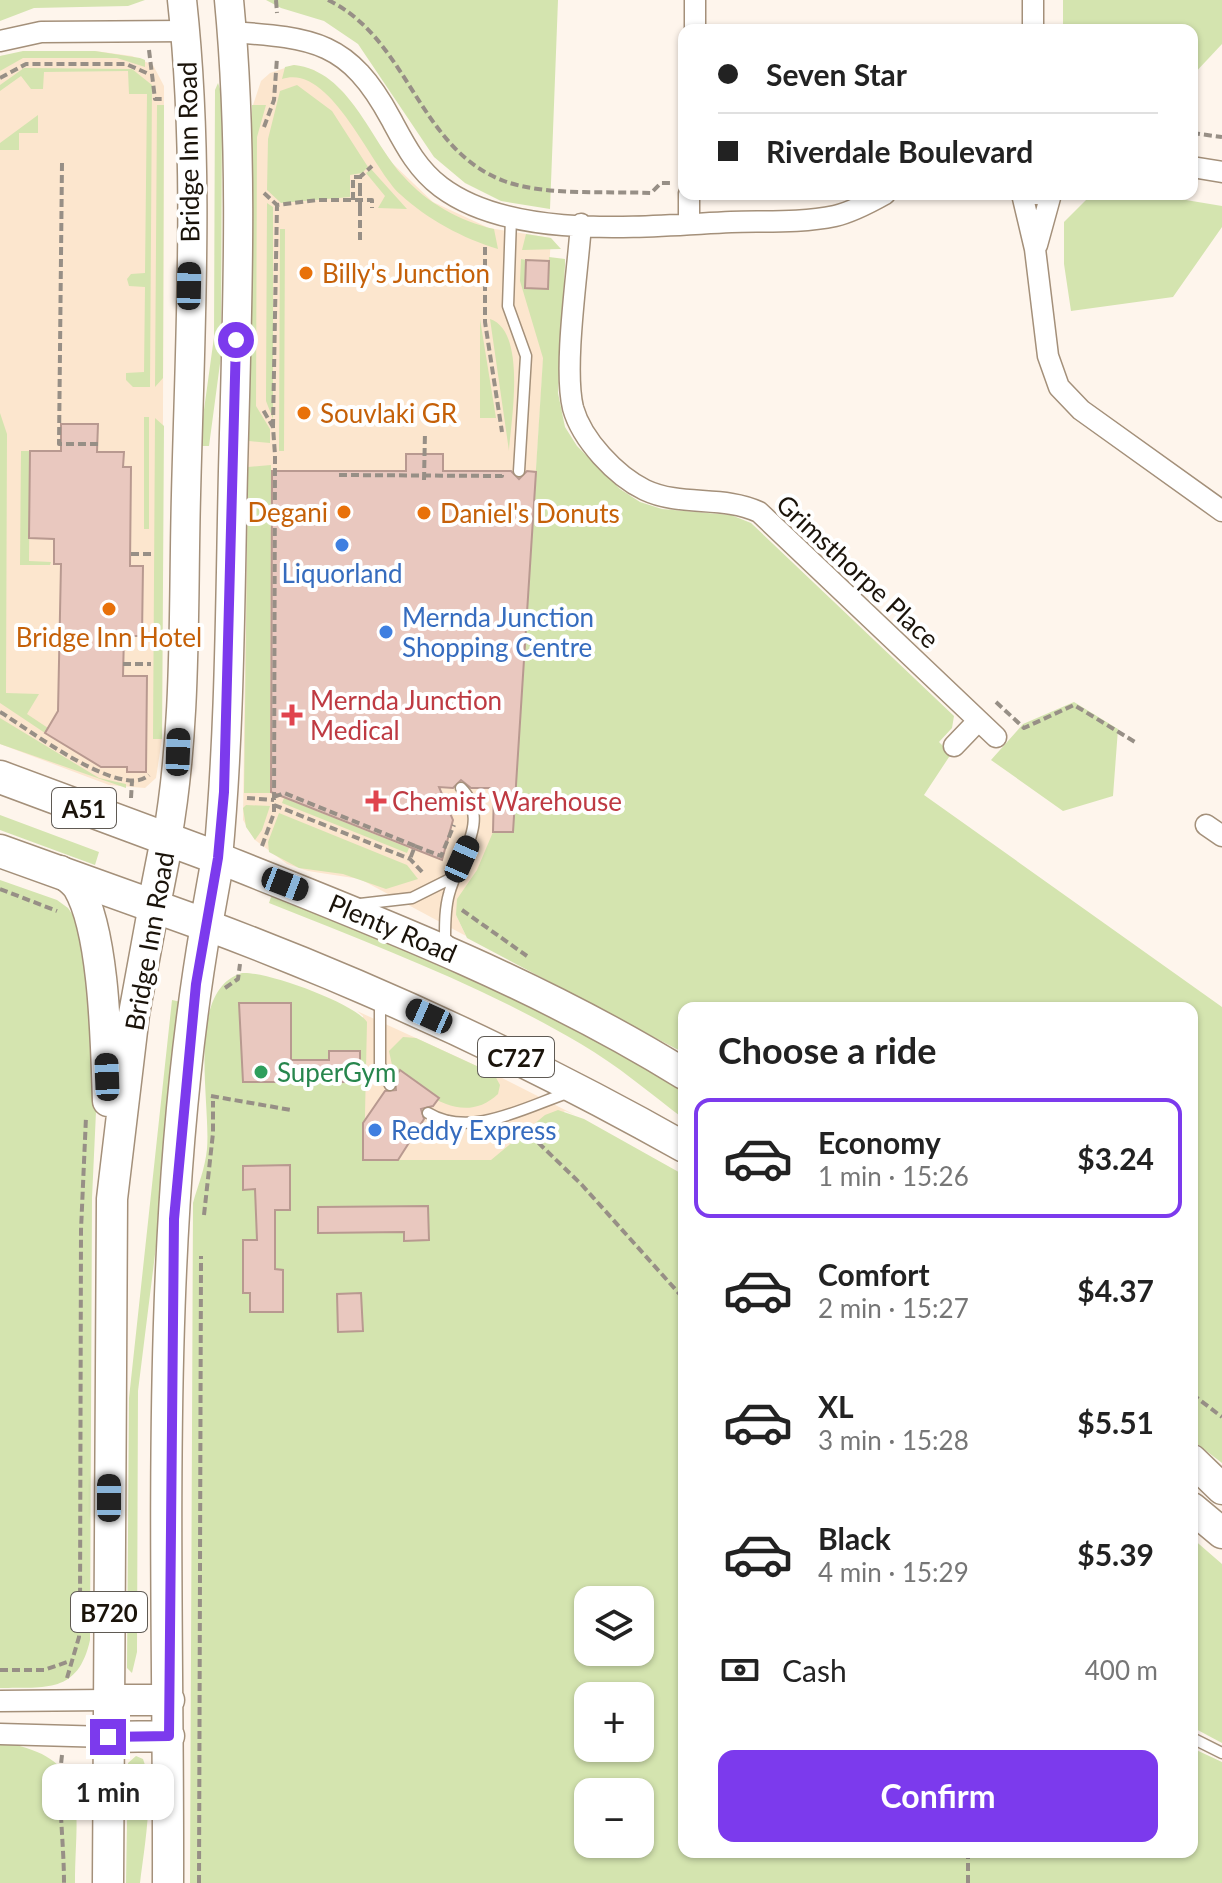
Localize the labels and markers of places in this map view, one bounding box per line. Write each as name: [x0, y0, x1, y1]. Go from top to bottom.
place label: Billy's Junction: [322, 257, 490, 289]
marker: Billy's Junction: [297, 264, 315, 282]
place label: Souvlaki GR: [320, 397, 458, 429]
marker: Souvlaki GR: [295, 404, 313, 422]
place label: Degani: [247, 496, 328, 528]
place label: Daniel's Donuts: [440, 497, 620, 529]
marker: Degani: [335, 503, 353, 521]
marker: Daniel's Donuts: [415, 504, 433, 522]
marker: Liquorland: [333, 536, 351, 554]
place label: Liquorland: [282, 557, 402, 589]
marker: Bridge Inn Hotel: [100, 600, 118, 618]
place label: Mernda Junction Shopping Centre: [402, 601, 594, 663]
place label: Bridge Inn Hotel: [16, 621, 202, 653]
marker: Mernda Junction Shopping Centre: [377, 623, 395, 641]
place label: Mernda Junction Medical: [310, 684, 502, 746]
marker: Mernda Junction Medical: [281, 704, 303, 726]
place label: Chemist Warehouse: [392, 785, 622, 817]
marker: Chemist Warehouse: [367, 792, 385, 810]
place label: SuperGym: [277, 1056, 396, 1088]
marker: SuperGym: [252, 1063, 270, 1081]
place label: Reddy Express: [391, 1114, 556, 1146]
marker: Reddy Express: [366, 1121, 384, 1139]

